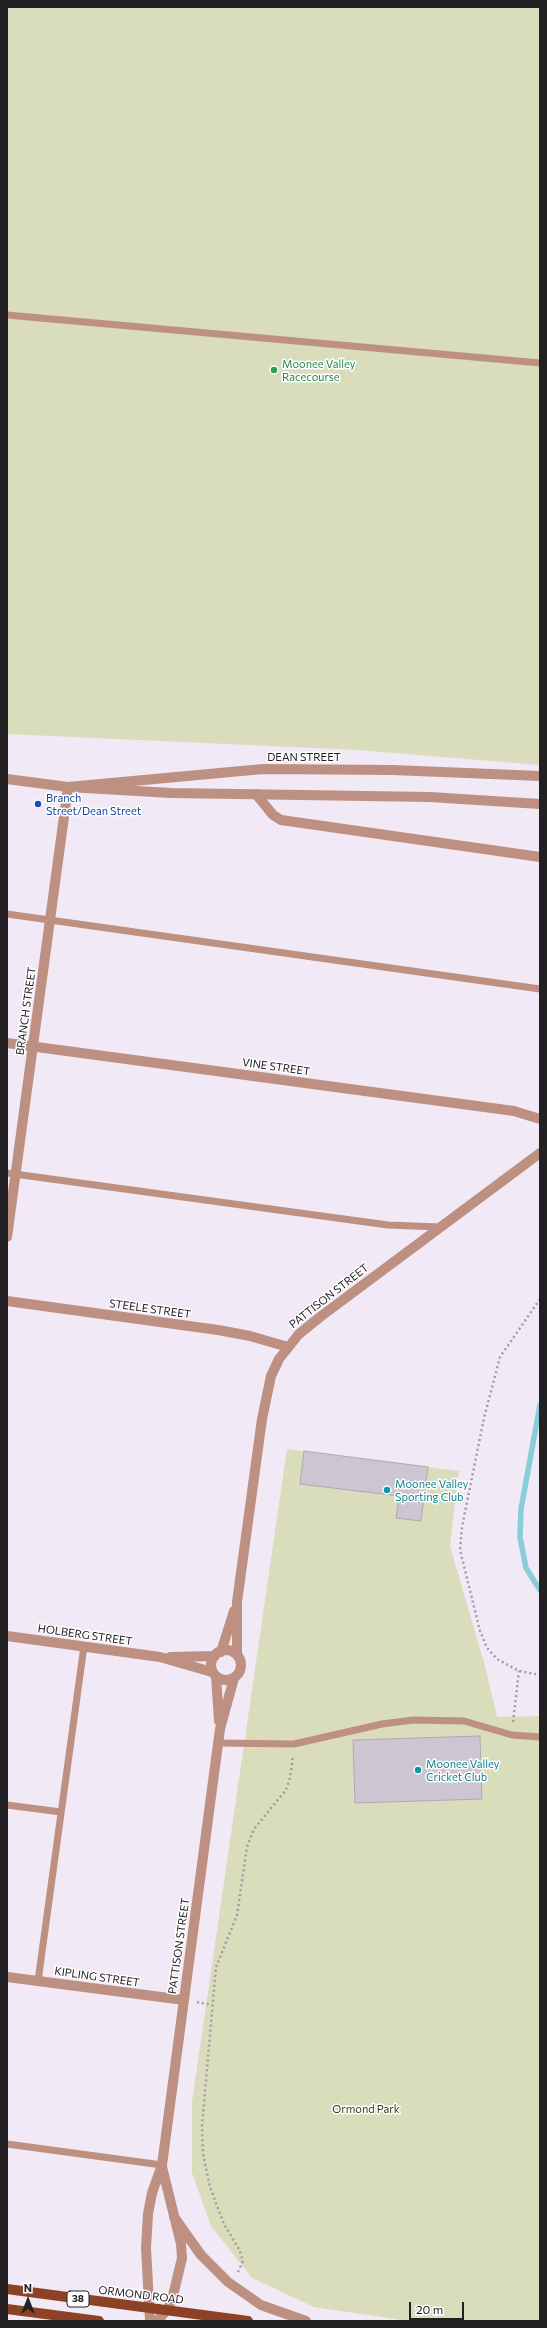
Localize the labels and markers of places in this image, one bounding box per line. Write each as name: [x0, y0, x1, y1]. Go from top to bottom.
place label: Moonee Valley Racecourse: [282, 357, 355, 383]
marker: Moonee Valley Racecourse: [269, 365, 279, 375]
place label: Branch Street/Dean Street: [46, 791, 141, 817]
marker: Branch Street/Dean Street: [33, 799, 43, 809]
place label: Moonee Valley Sporting Club: [395, 1477, 468, 1503]
marker: Moonee Valley Sporting Club: [382, 1485, 392, 1495]
place label: Moonee Valley Cricket Club: [426, 1757, 499, 1783]
marker: Moonee Valley Cricket Club: [413, 1765, 423, 1775]

